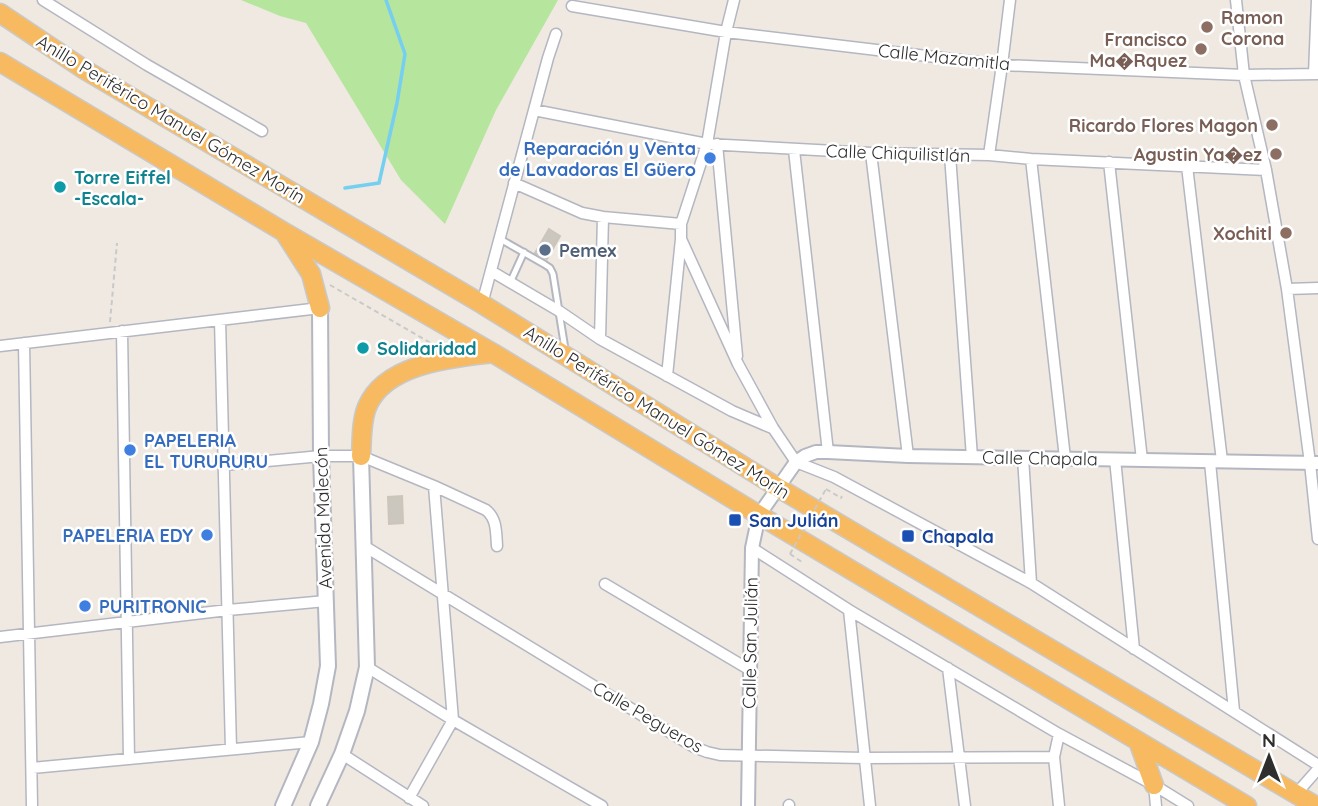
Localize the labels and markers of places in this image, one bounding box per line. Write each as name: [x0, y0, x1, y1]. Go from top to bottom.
place label: Ramon Corona: [1221, 6, 1284, 50]
marker: Ramon Corona: [1199, 19, 1215, 35]
place label: Francisco Ma�Rquez: [1089, 28, 1187, 72]
marker: Francisco Ma�Rquez: [1193, 41, 1209, 57]
place label: Ricardo Flores Magon: [1069, 114, 1258, 137]
marker: Ricardo Flores Magon: [1264, 117, 1280, 133]
place label: Reparación y Venta de Lavadoras El Güero: [499, 137, 696, 181]
place label: Agustin Ya�ez: [1134, 143, 1262, 166]
marker: Agustin Ya�ez: [1268, 146, 1284, 162]
marker: Reparación y Venta de Lavadoras El Güero: [702, 150, 718, 166]
place label: Torre Eiffel -Escala-: [74, 166, 171, 210]
marker: Torre Eiffel -Escala-: [52, 179, 68, 195]
place label: Xochitl: [1213, 222, 1272, 245]
marker: Xochitl: [1278, 225, 1294, 241]
place label: Pemex: [559, 239, 617, 262]
marker: Pemex: [537, 242, 553, 258]
place label: Solidaridad: [377, 337, 477, 360]
marker: Solidaridad: [355, 340, 371, 356]
place label: PAPELERIA EL TURURURU: [144, 429, 268, 473]
marker: PAPELERIA EL TURURURU: [122, 442, 138, 458]
place label: San Julián: [749, 509, 838, 532]
marker: San Julián: [727, 512, 743, 528]
place label: PAPELERIA EDY: [63, 524, 193, 547]
place label: Chapala: [922, 525, 994, 548]
marker: PAPELERIA EDY: [199, 527, 215, 543]
marker: Chapala: [900, 528, 916, 544]
place label: PURITRONIC: [99, 595, 206, 618]
marker: PURITRONIC: [77, 598, 93, 614]

